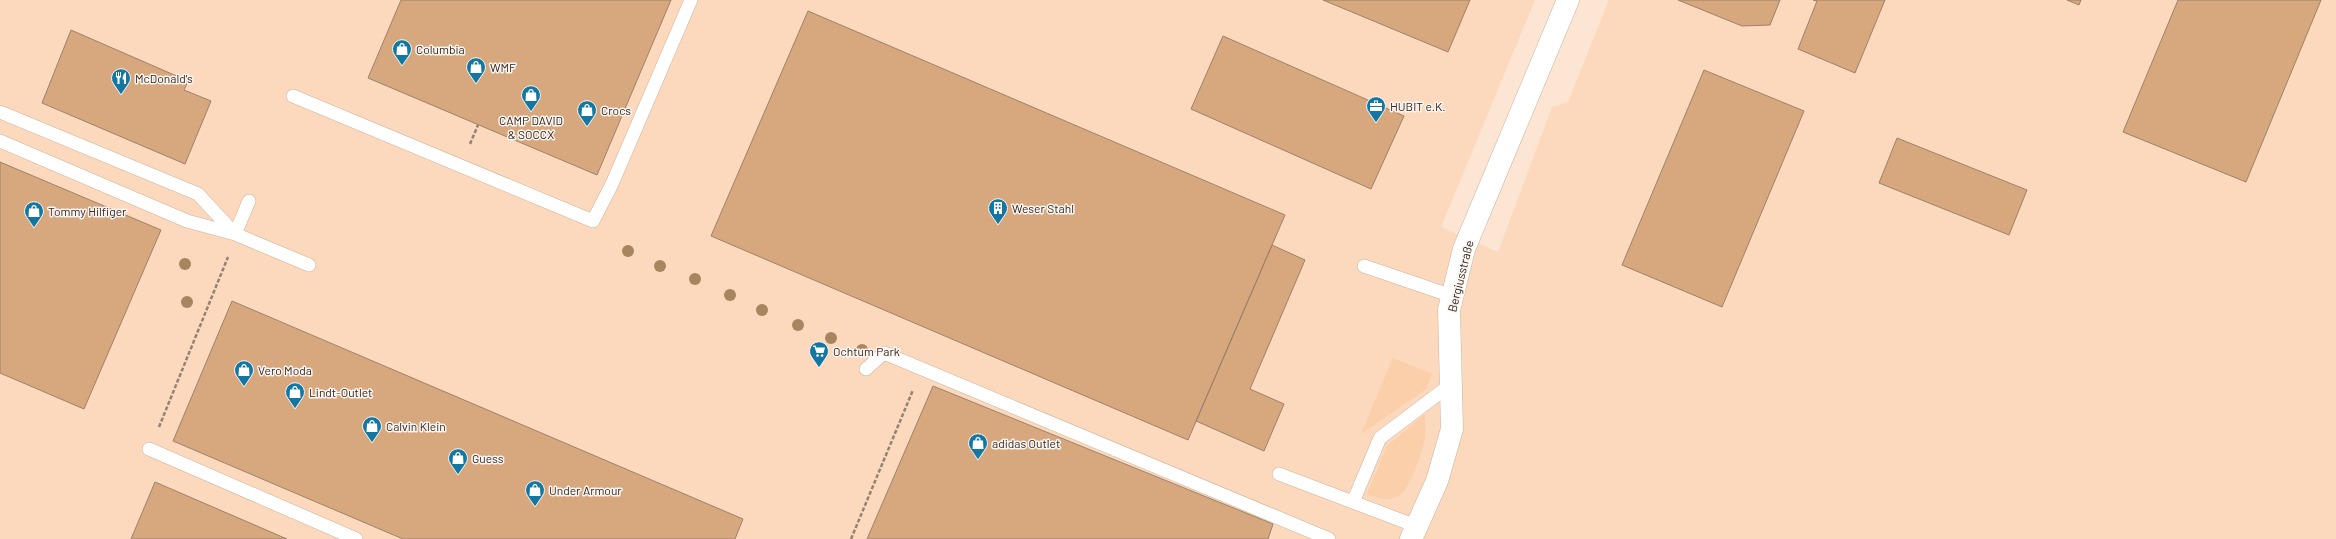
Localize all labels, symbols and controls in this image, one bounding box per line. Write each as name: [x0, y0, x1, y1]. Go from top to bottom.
shop icon: Columbia: [391, 38, 413, 66]
place label: Columbia: [416, 42, 465, 56]
shop icon: WMF: [465, 56, 487, 84]
place label: WMF: [490, 60, 516, 74]
restaurant icon: McDonald's: [110, 67, 132, 95]
place label: McDonald's: [135, 71, 193, 85]
shop icon: CAMP DAVID & SOCCX: [520, 84, 542, 112]
office icon: HUBIT e.K.: [1365, 95, 1387, 123]
shop icon: Crocs: [576, 99, 598, 127]
place label: HUBIT e.K.: [1390, 99, 1446, 113]
place label: Crocs: [601, 103, 631, 117]
place label: CAMP DAVID & SOCCX: [499, 113, 563, 141]
building icon: Weser Stahl: [987, 197, 1009, 225]
shop icon: Tommy Hilfiger: [23, 200, 45, 228]
place label: Weser Stahl: [1012, 201, 1074, 215]
place label: Tommy Hilfiger: [48, 204, 127, 218]
street label: Bergiusstraße: [1444, 239, 1476, 313]
supermarket icon: Ochtum Park: [808, 340, 830, 368]
place label: Ochtum Park: [833, 344, 900, 358]
shop icon: Vero Moda: [233, 359, 255, 387]
place label: Vero Moda: [258, 363, 312, 377]
shop icon: Lindt-Outlet: [284, 381, 306, 409]
place label: Lindt-Outlet: [309, 385, 372, 399]
shop icon: Calvin Klein: [361, 415, 383, 443]
place label: Calvin Klein: [386, 419, 446, 433]
shop icon: adidas Outlet: [967, 432, 989, 460]
place label: adidas Outlet: [992, 436, 1060, 450]
shop icon: Guess: [447, 447, 469, 475]
place label: Guess: [472, 451, 504, 465]
shop icon: Under Armour: [524, 479, 546, 507]
place label: Under Armour: [549, 483, 622, 497]

